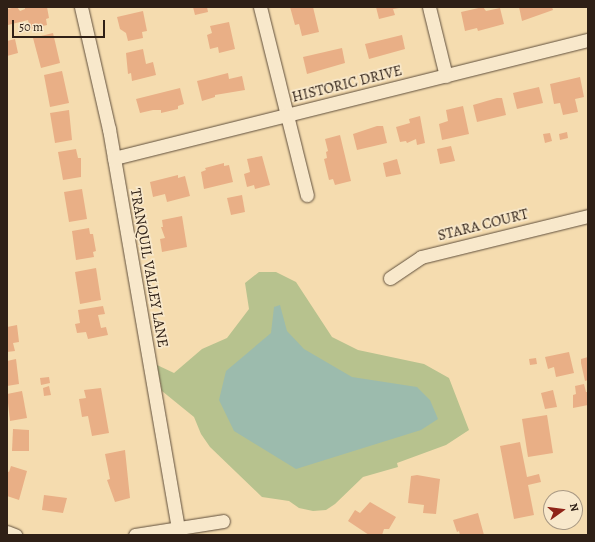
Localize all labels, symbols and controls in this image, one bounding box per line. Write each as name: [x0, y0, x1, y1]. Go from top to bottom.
scale bar: [14, 12, 107, 38]
text: 50 m: [19, 19, 43, 35]
street label: HISTORIC DRIVE: [290, 62, 404, 106]
street label: TRANQUIL VALLEY LANE: [126, 187, 172, 349]
street label: STARA COURT: [436, 205, 530, 245]
north arrow: [543, 490, 583, 530]
text: N: [566, 502, 582, 513]

